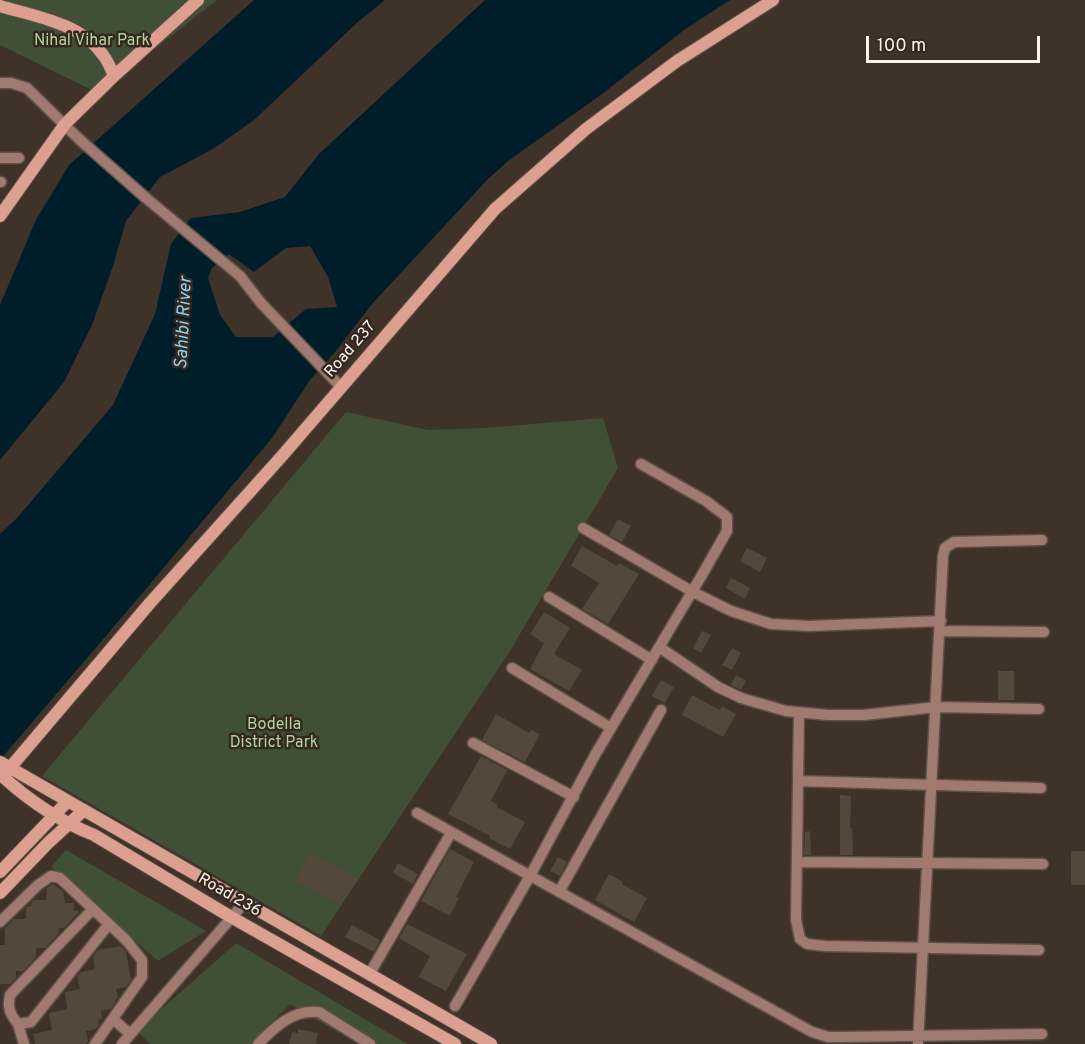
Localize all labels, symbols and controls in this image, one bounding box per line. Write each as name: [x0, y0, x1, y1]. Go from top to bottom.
scale bar: [869, 24, 1043, 62]
park label: Nihal Vihar Park: [34, 32, 150, 52]
text: 100 m: [877, 35, 926, 58]
water label: Sahibi River: [172, 276, 198, 370]
street label: Road 237: [321, 318, 381, 382]
park label: Bodella District Park: [230, 716, 318, 754]
street label: Road 236: [194, 870, 264, 922]

